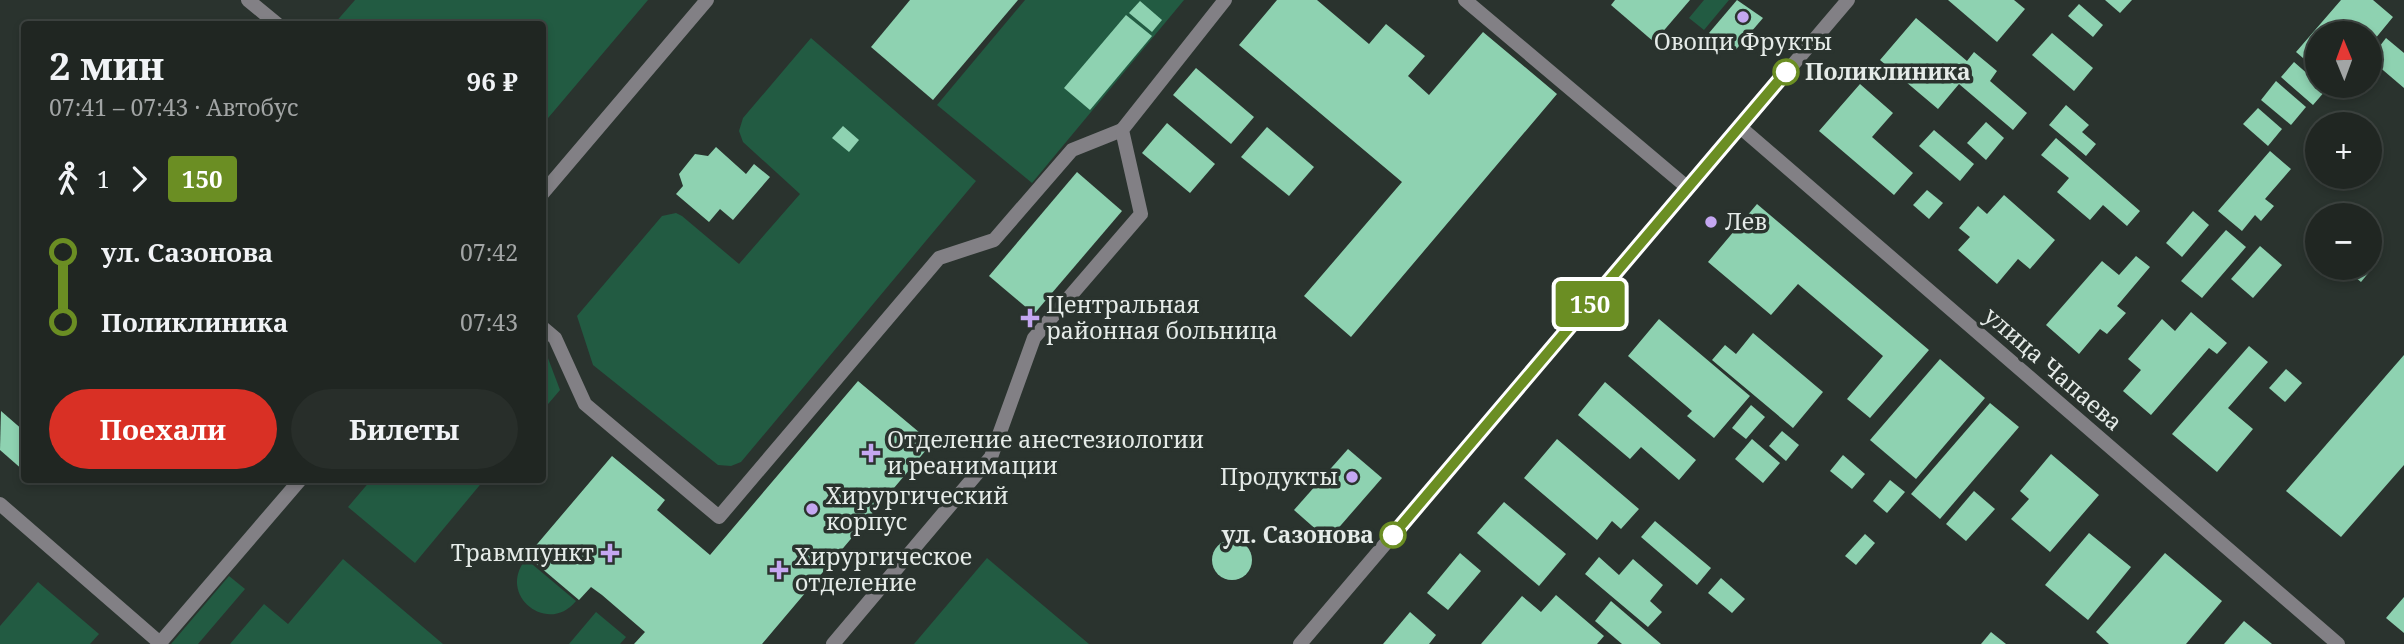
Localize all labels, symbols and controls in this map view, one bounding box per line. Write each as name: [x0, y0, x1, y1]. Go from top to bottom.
marker: Овощи Фрукты: [1735, 9, 1751, 25]
north arrow: [2305, 21, 2382, 98]
map controls: [2305, 21, 2382, 280]
place label: Овощи Фрукты: [1654, 25, 1832, 57]
text: 2 мин: [49, 39, 164, 91]
place label: Поликлиника: [1805, 55, 1971, 87]
marker: Поликлиника: [1773, 59, 1799, 85]
text: 96 ₽: [467, 63, 518, 99]
text: 07:41 – 07:43 · Автобус: [49, 91, 298, 123]
button: +: [2305, 112, 2382, 189]
icon: walk: [49, 160, 87, 198]
icon: forward: [120, 160, 158, 198]
text: 150: [182, 162, 223, 195]
text: 1: [97, 163, 110, 195]
button: −: [2305, 203, 2382, 280]
place label: Лев: [1725, 205, 1767, 237]
marker: Лев: [1703, 214, 1719, 230]
text: ул. Сазонова: [101, 234, 273, 270]
text: 07:42: [460, 236, 518, 268]
line badge: 150: [1550, 281, 1630, 327]
text: 150: [1570, 287, 1610, 320]
place label: Центральная районная больница: [1046, 288, 1278, 346]
street label: улица Чапаева: [1978, 299, 2130, 437]
text: Поликлиника: [101, 304, 288, 340]
text: 07:43: [460, 306, 518, 338]
marker: Центральная районная больница: [1020, 308, 1040, 328]
button: Поехали: [49, 389, 277, 469]
button: Билеты: [291, 389, 518, 469]
place label: Отделение анестезиологии и реанимации: [887, 423, 1204, 481]
marker: Отделение анестезиологии и реанимации: [861, 443, 881, 463]
place label: Продукты: [1220, 460, 1338, 492]
marker: Продукты: [1344, 469, 1360, 485]
place label: Хирургический корпус: [826, 479, 1008, 537]
marker: Хирургический корпус: [804, 501, 820, 517]
place label: ул. Сазонова: [1222, 518, 1374, 550]
marker: ул. Сазонова: [1380, 522, 1406, 548]
place label: Травмпункт: [451, 536, 594, 568]
place label: Хирургическое отделение: [795, 540, 972, 598]
marker: Травмпункт: [600, 543, 620, 563]
marker: Хирургическое отделение: [769, 560, 789, 580]

